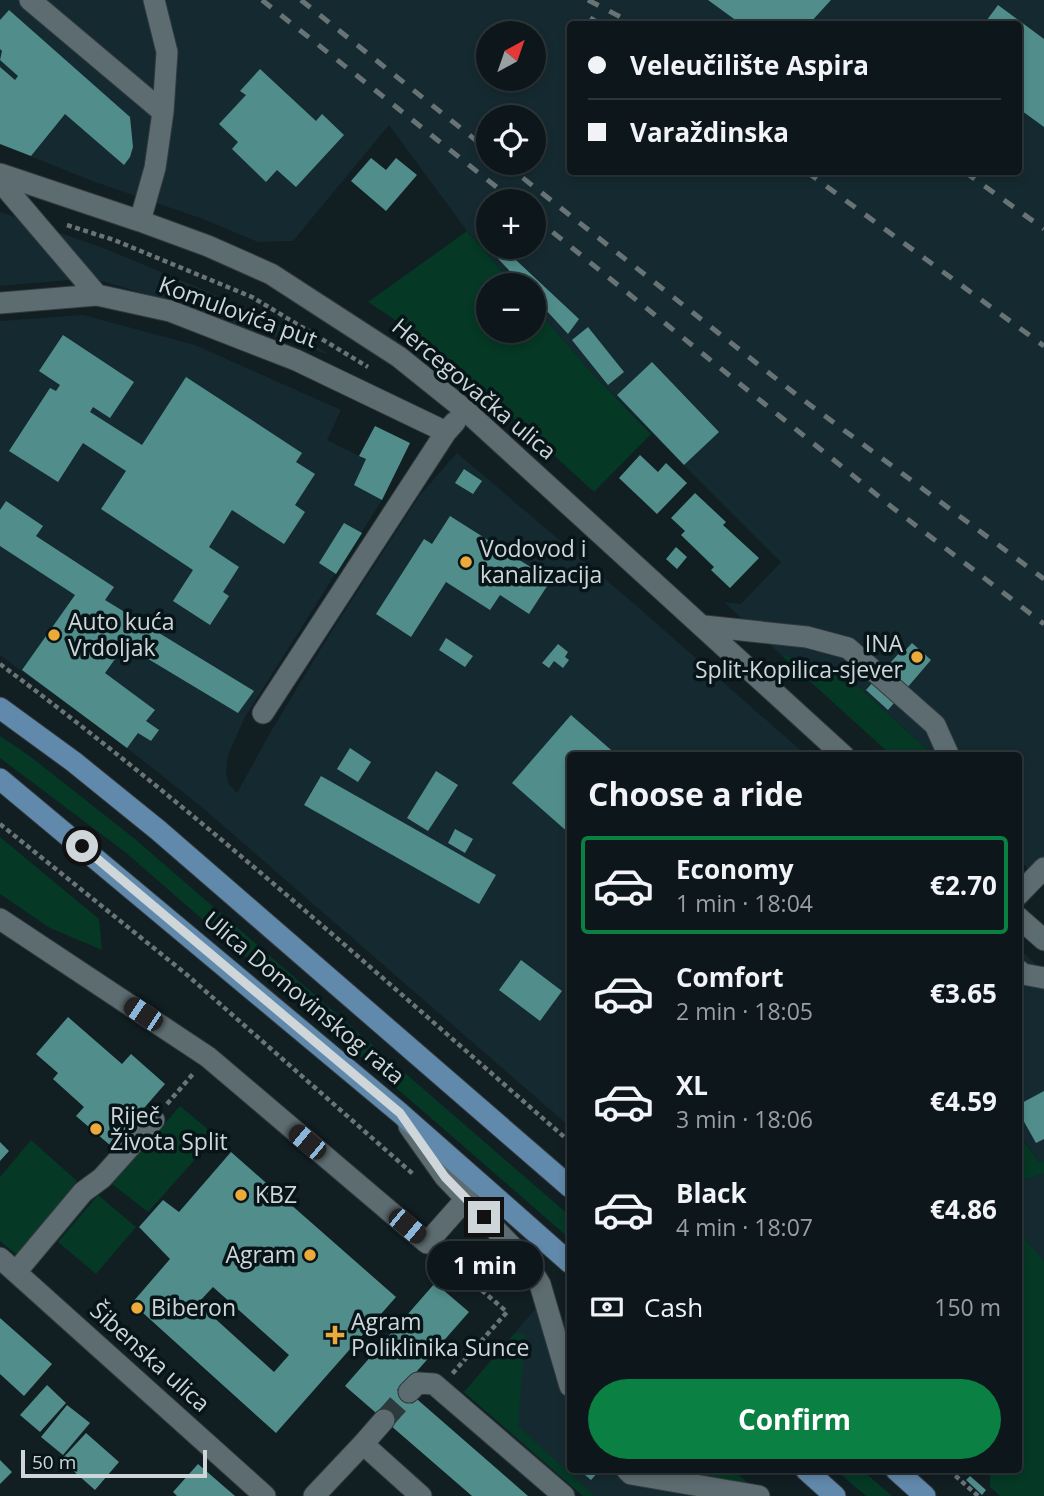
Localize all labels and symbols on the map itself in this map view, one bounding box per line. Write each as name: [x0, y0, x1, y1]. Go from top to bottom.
north arrow: [476, 21, 546, 91]
street label: Komulovića put: [155, 268, 322, 355]
street label: Hercegovačka ulica: [386, 310, 564, 466]
place label: Vodovod i kanalizacija: [480, 532, 602, 590]
marker: Vodovod i kanalizacija: [458, 554, 474, 570]
place label: Auto kuća Vrdoljak: [68, 605, 175, 663]
marker: Auto kuća Vrdoljak: [46, 627, 62, 643]
place label: INA Split-Kopilica-sjever: [695, 627, 904, 685]
marker: INA Split-Kopilica-sjever: [909, 649, 925, 665]
route start: [66, 830, 98, 862]
street label: Ulica Domovinskog rata: [197, 903, 412, 1091]
car: [120, 994, 167, 1034]
place label: Riječ Života Split: [110, 1099, 228, 1157]
car: [285, 1120, 330, 1164]
marker: Riječ Života Split: [88, 1121, 104, 1137]
place label: KBZ: [255, 1178, 297, 1210]
marker: KBZ: [233, 1187, 249, 1203]
route end: [468, 1201, 500, 1233]
car: [385, 1204, 430, 1248]
place label: Agram: [225, 1238, 296, 1270]
callout: 1 min: [426, 1242, 542, 1290]
marker: Agram: [302, 1247, 318, 1263]
place label: Biberon: [151, 1291, 236, 1323]
street label: Šibenska ulica: [84, 1294, 217, 1419]
marker: Biberon: [129, 1300, 145, 1316]
place label: Agram Poliklinika Sunce: [351, 1305, 530, 1363]
marker: Agram Poliklinika Sunce: [325, 1325, 345, 1345]
scale bar: [21, 1447, 206, 1479]

